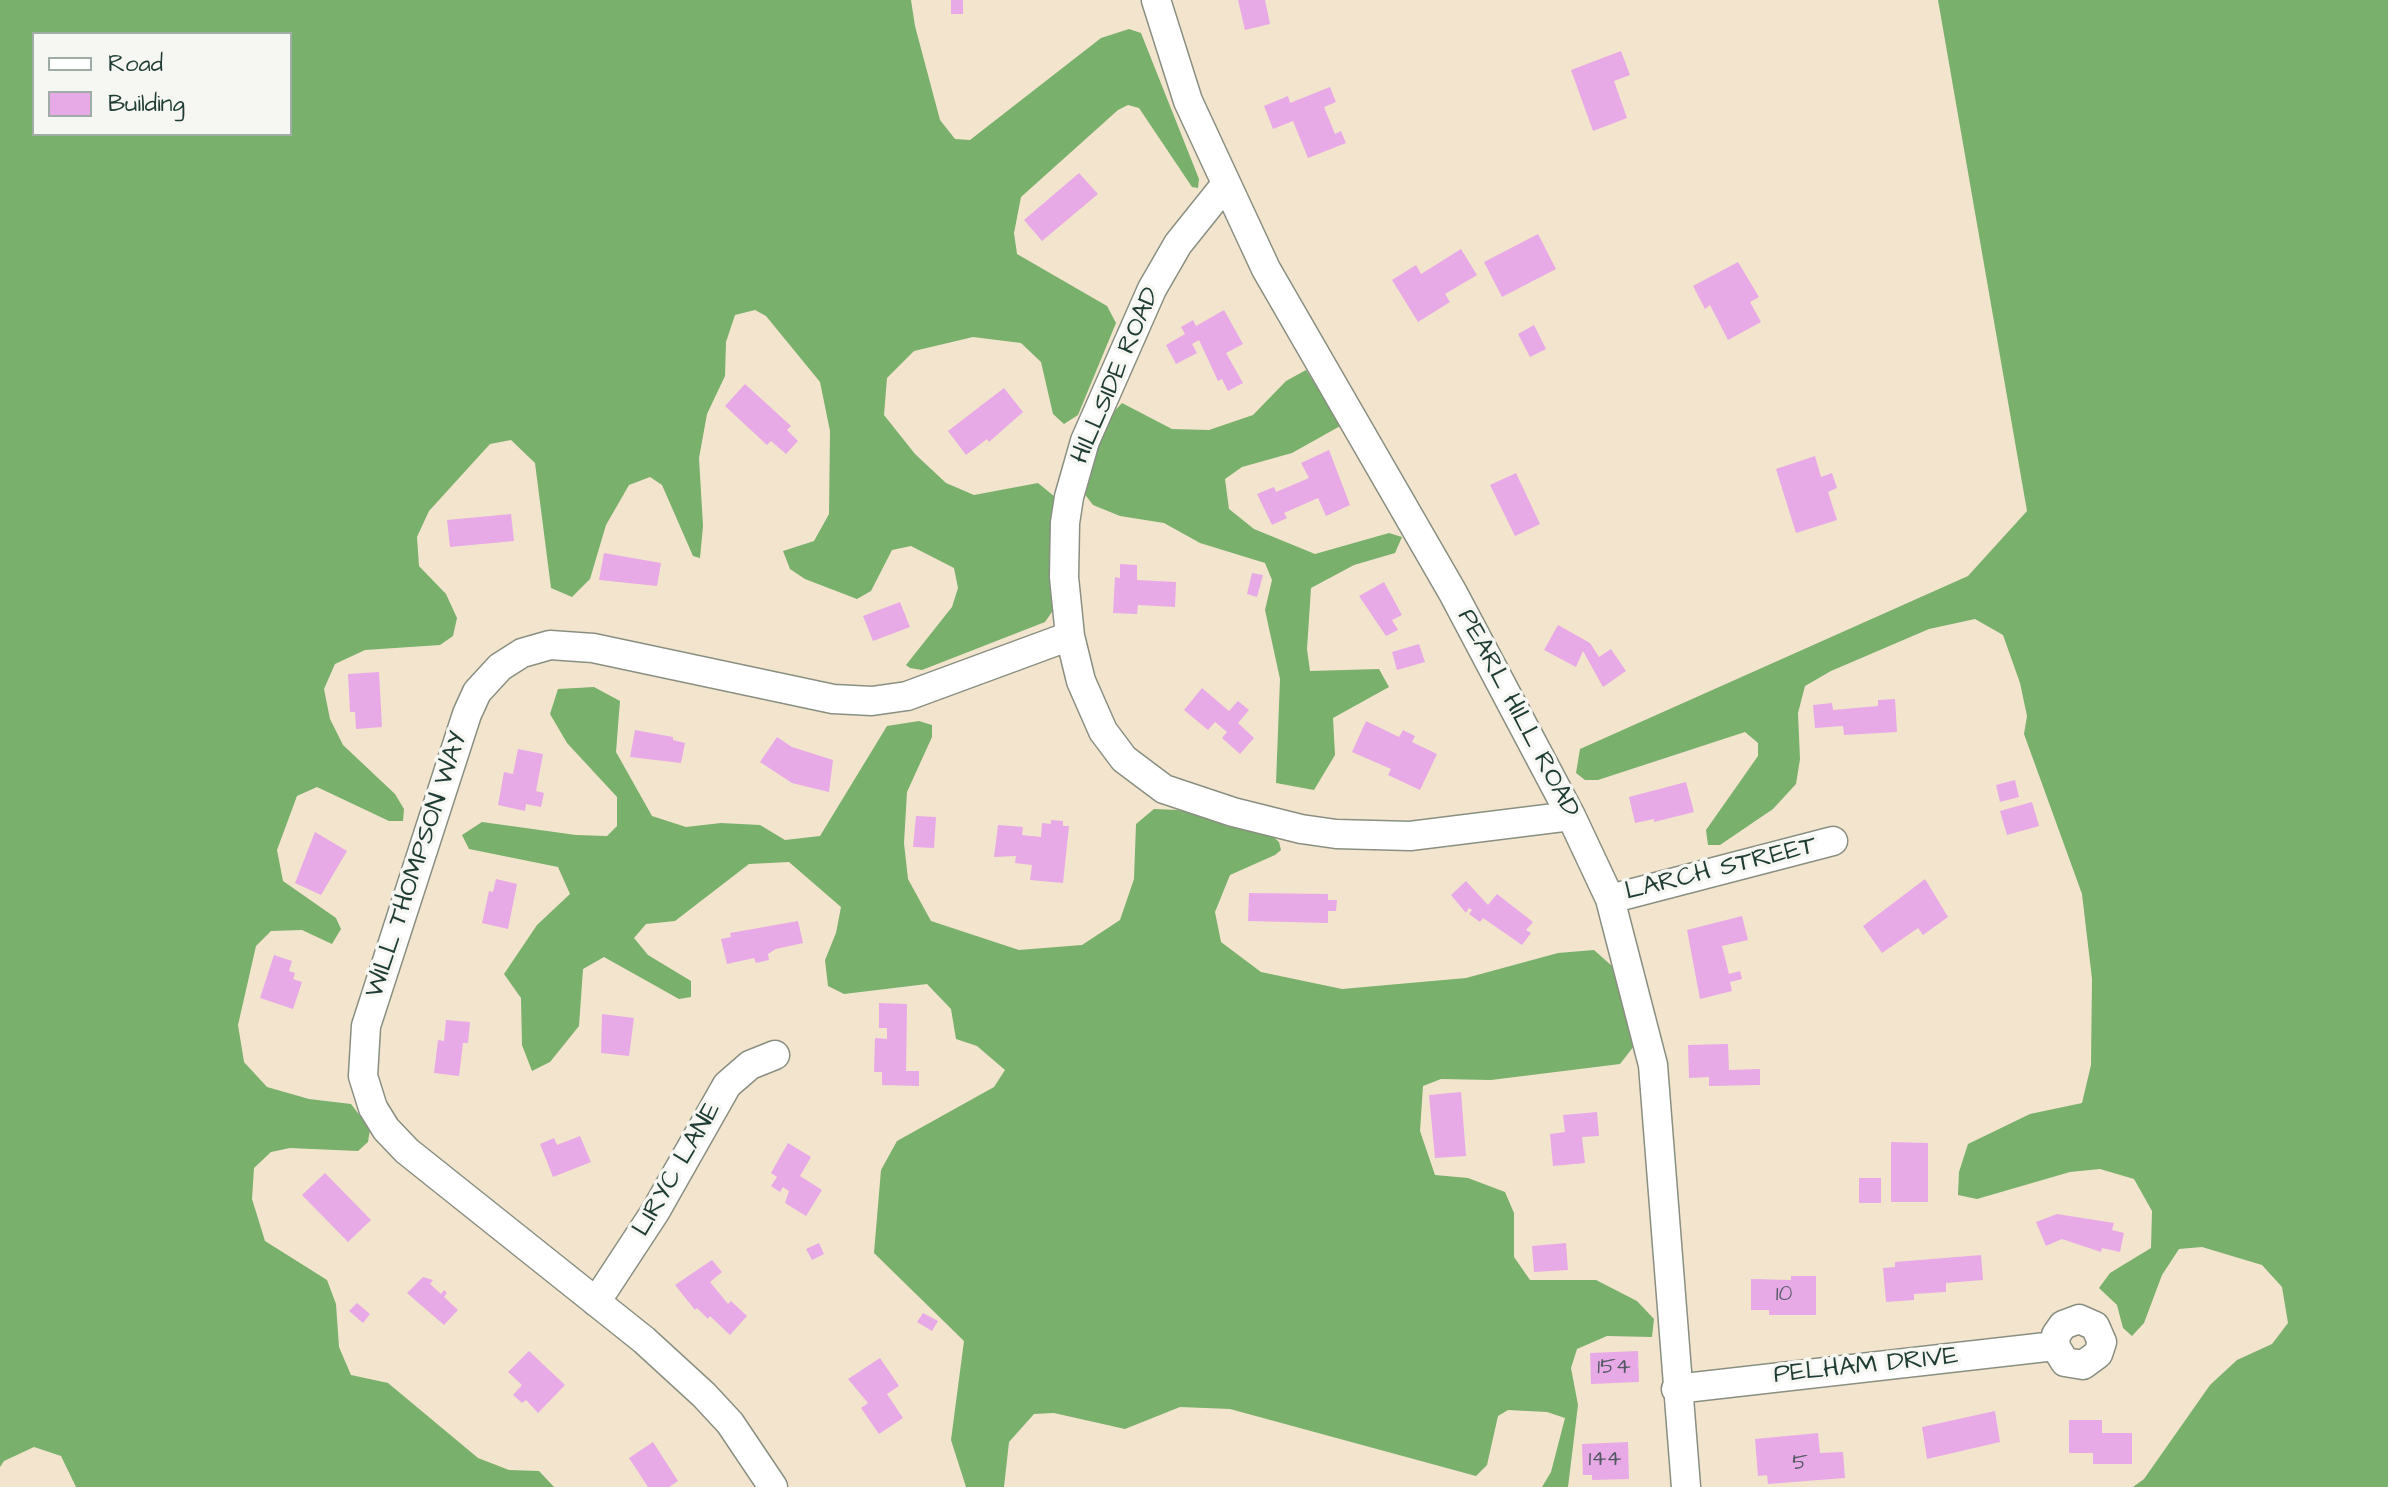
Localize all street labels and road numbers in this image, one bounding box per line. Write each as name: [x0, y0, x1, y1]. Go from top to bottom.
street label: HILLSIDE ROAD: [1066, 283, 1168, 469]
street label: PEARL HILL ROAD: [1449, 605, 1585, 823]
street label: WILL THOMPSON WAY: [360, 728, 476, 1002]
street label: LARCH STREET: [1622, 831, 1820, 909]
street label: LIRYC LANE: [627, 1097, 729, 1243]
street label: PELHAM DRIVE: [1772, 1342, 1960, 1392]

